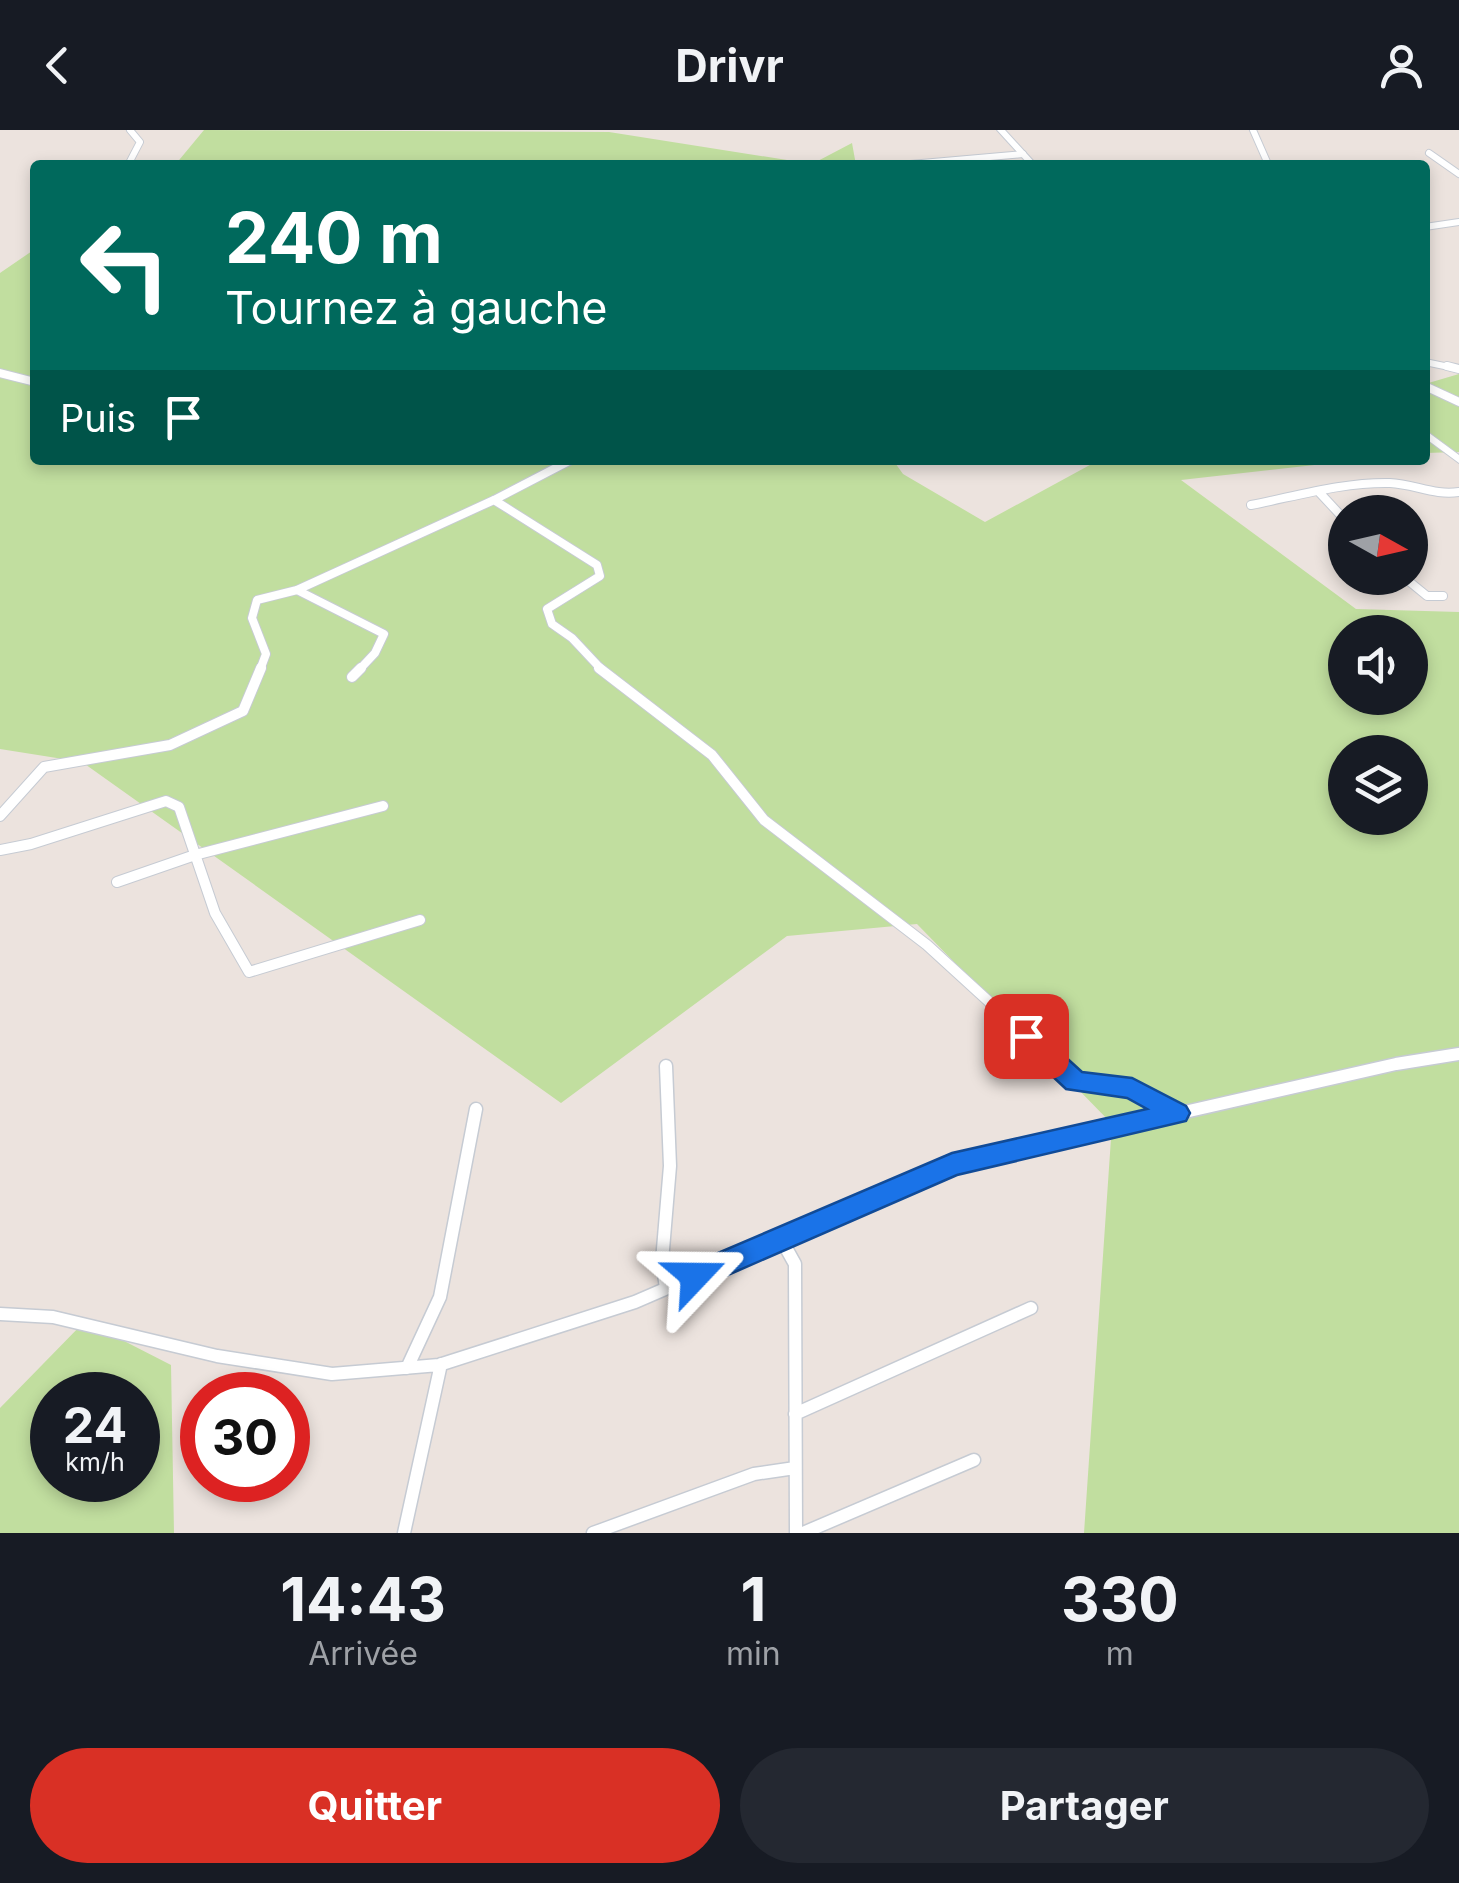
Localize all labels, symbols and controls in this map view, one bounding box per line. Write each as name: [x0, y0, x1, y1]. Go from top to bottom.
icon: back: [30, 38, 85, 93]
text: Drivr: [675, 38, 784, 93]
icon: person: [1374, 38, 1429, 93]
text: 240 m: [225, 195, 443, 280]
icon: left: [60, 200, 190, 330]
text: Tournez à gauche: [225, 280, 607, 335]
icon: arrive: [156, 390, 211, 445]
text: Puis: [60, 395, 136, 441]
north arrow: [1328, 495, 1428, 595]
map controls: [1328, 495, 1428, 835]
button: sound: [1328, 615, 1428, 715]
button: layers: [1328, 735, 1428, 835]
pin: [984, 994, 1069, 1079]
icon: arrive: [999, 1009, 1054, 1064]
position arrow: [643, 1224, 747, 1328]
speed limit sign: 30: [180, 1372, 310, 1502]
text: 24: [63, 1395, 127, 1455]
text: km/h: [65, 1447, 125, 1477]
text: 14:43: [280, 1563, 446, 1635]
text: 1: [740, 1563, 766, 1635]
text: 330: [1061, 1563, 1179, 1635]
text: Arrivée: [308, 1634, 418, 1673]
text: min: [726, 1634, 781, 1673]
text: m: [1106, 1634, 1134, 1673]
button: Quitter: [30, 1748, 720, 1863]
button: Partager: [740, 1748, 1429, 1863]

